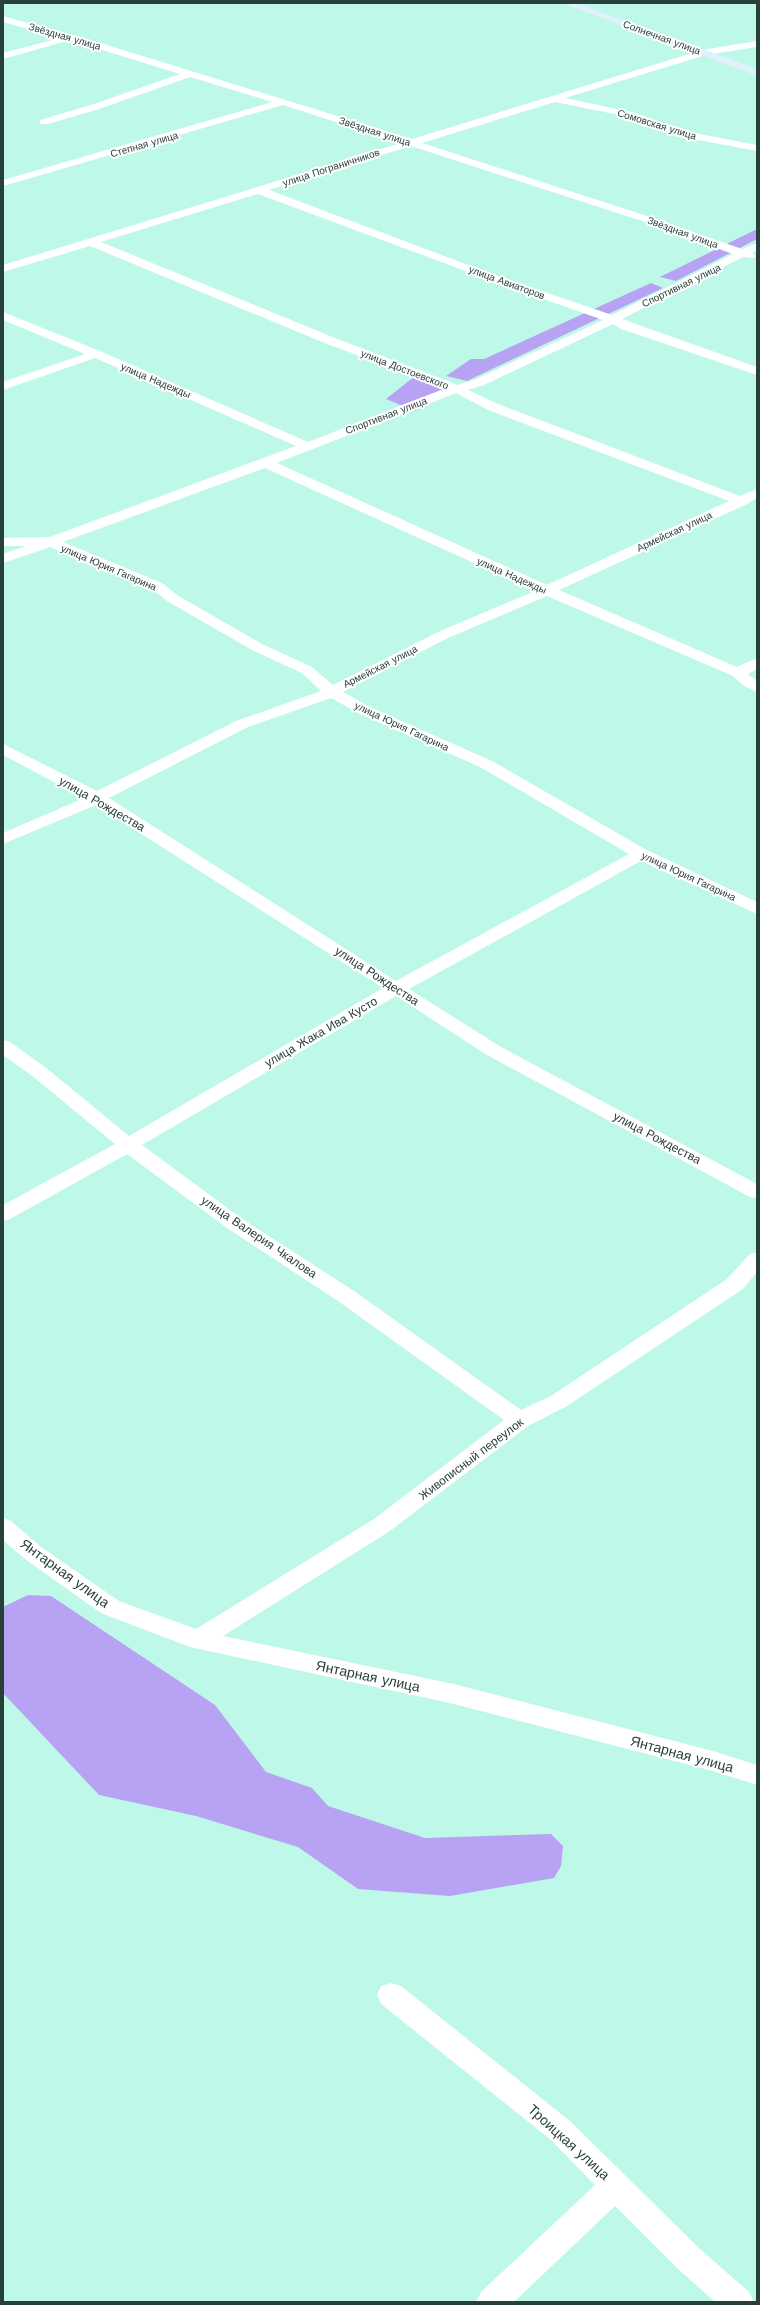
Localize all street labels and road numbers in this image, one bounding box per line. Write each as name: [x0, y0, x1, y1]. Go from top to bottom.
street label: Солнечная улица: [622, 18, 703, 57]
street label: Звёздная улица: [28, 21, 103, 52]
street label: Сомовская улица: [616, 107, 698, 142]
street label: Звёздная улица: [338, 115, 412, 148]
street label: Степная улица: [109, 129, 180, 159]
street label: улица Пограничников: [281, 147, 381, 188]
street label: Звёздная улица: [646, 215, 720, 251]
street label: Спортивная улица: [640, 261, 723, 309]
street label: улица Авиаторов: [467, 264, 546, 301]
street label: улица Достоевского: [359, 348, 451, 391]
street label: улица Надежды: [119, 361, 192, 400]
street label: Спортивная улица: [344, 395, 429, 436]
street label: Армейская улица: [635, 509, 714, 554]
street label: улица Юрия Гагарина: [59, 542, 159, 593]
street label: улица Надежды: [475, 555, 548, 596]
street label: Армейская улица: [341, 643, 420, 690]
street label: улица Юрия Гагарина: [353, 700, 451, 753]
street label: улица Рождества: [56, 774, 148, 835]
street label: улица Юрия Гагарина: [640, 850, 738, 903]
street label: улица Рождества: [332, 944, 422, 1009]
street label: улица Жака Ива Кусто: [262, 994, 380, 1070]
street label: улица Рождества: [611, 1109, 703, 1167]
street label: улица Валерия Чкалова: [199, 1193, 320, 1281]
street label: Живописный переулок: [416, 1415, 527, 1503]
street label: Янтарная улица: [17, 1535, 113, 1611]
street label: Янтарная улица: [314, 1657, 422, 1695]
street label: Янтарная улица: [629, 1733, 735, 1776]
street label: Троицкая улица: [525, 2101, 613, 2183]

